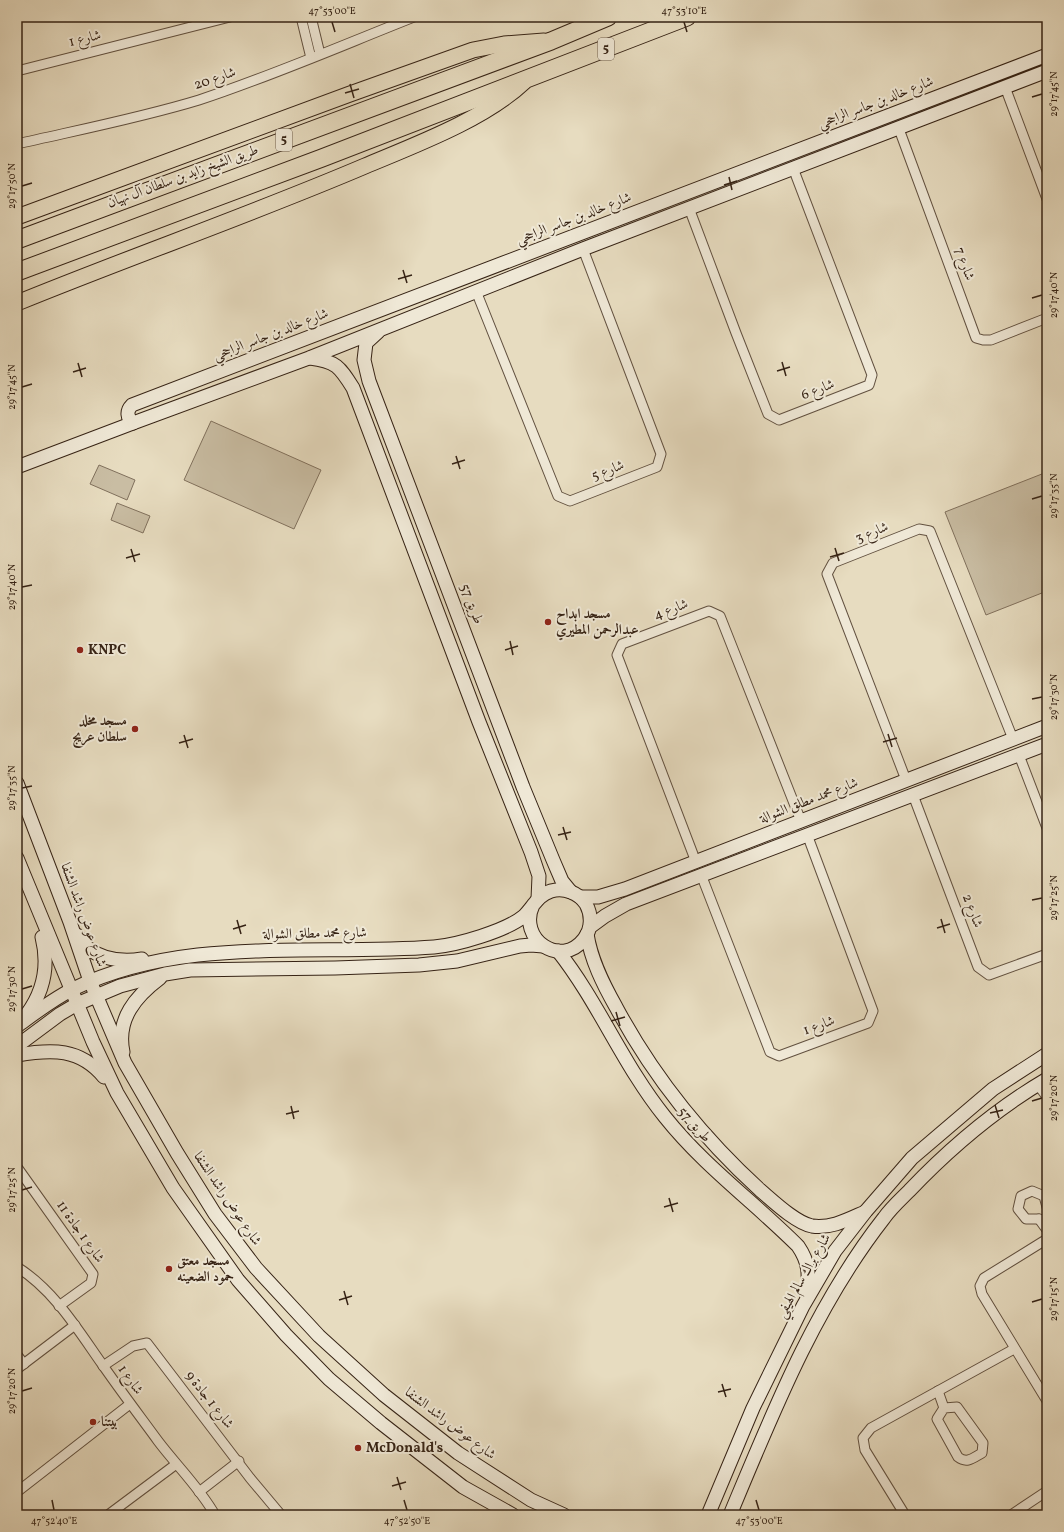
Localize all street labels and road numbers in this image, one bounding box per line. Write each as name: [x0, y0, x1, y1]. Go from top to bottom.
street label: شارع 1: [67, 26, 103, 53]
road number: 5: [598, 38, 614, 60]
street label: شارع 20: [192, 63, 239, 96]
street label: شارع خالد بن جاسر الراجحي: [816, 72, 937, 136]
road number: 5: [276, 129, 292, 151]
street label: طريق الشيخ زايد بن سلطان آل نهيان: [105, 141, 262, 215]
street label: شارع خالد بن جاسر الراجحي: [514, 188, 635, 252]
street label: شارع 7: [948, 245, 979, 284]
street label: شارع خالد بن جاسر الراجحي: [211, 304, 332, 368]
street label: شارع 6: [799, 375, 838, 406]
street label: شارع 5: [589, 456, 628, 487]
street label: شارع 3: [853, 518, 892, 549]
street label: طريق 57: [455, 581, 487, 627]
street label: شارع 4: [651, 595, 691, 626]
street label: شارع محمد مطلق الشوالة: [756, 773, 861, 830]
street label: شارع عوض راشد الشنفا: [54, 860, 111, 970]
street label: شارع 2: [956, 891, 987, 931]
street label: شارع محمد مطلق الشوالة: [262, 924, 367, 945]
street label: شارع 1: [800, 1011, 838, 1041]
street label: طريق 57: [673, 1103, 715, 1147]
street label: شارع عوض راشد الشنفا: [188, 1148, 266, 1250]
street label: شارع 1 جادة 11: [51, 1197, 109, 1268]
street label: شارع براك سالم الهيفي: [772, 1230, 838, 1323]
street label: شارع 1: [112, 1361, 147, 1399]
street label: شارع 1 جادة 9: [180, 1367, 238, 1434]
street label: شارع عوض راشد الشنفا: [400, 1383, 500, 1465]

